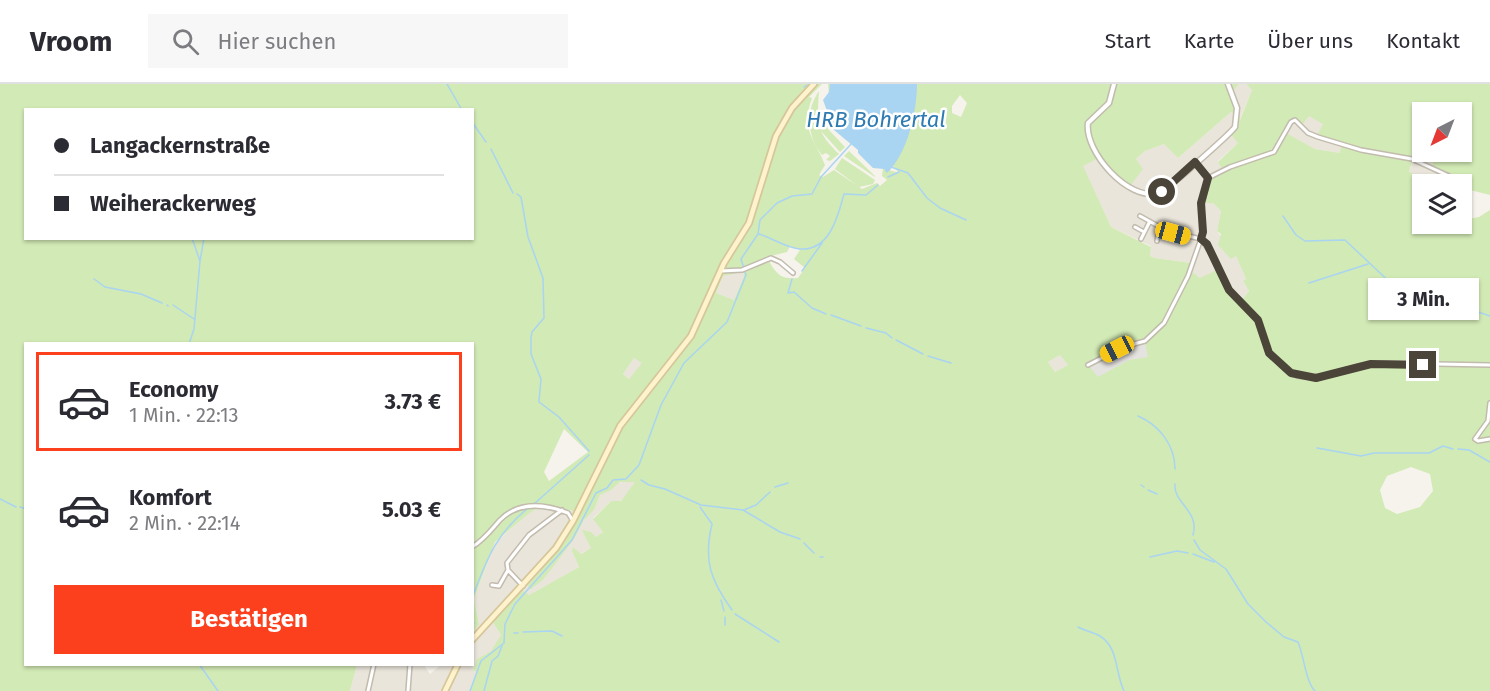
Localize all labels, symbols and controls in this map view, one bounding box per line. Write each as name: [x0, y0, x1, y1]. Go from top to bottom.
search box: [148, 14, 568, 68]
text: Vroom: [30, 25, 112, 58]
icon: search: [169, 25, 202, 58]
text: Hier suchen: [217, 28, 336, 55]
text: Start: [1105, 28, 1151, 54]
text: Karte: [1184, 28, 1234, 54]
text: Über uns: [1267, 28, 1353, 54]
text: Kontakt: [1386, 28, 1460, 54]
north arrow: [1412, 102, 1472, 162]
map controls: [1412, 102, 1472, 234]
water label: HRB Bohrertal: [806, 106, 946, 133]
text: Langackernstraße: [90, 132, 270, 159]
button: layers: [1412, 174, 1472, 234]
route start: [1148, 178, 1175, 205]
text: Weiherackerweg: [90, 190, 256, 217]
car: [1153, 220, 1193, 246]
callout: 3 Min.: [1368, 278, 1478, 320]
text: 3 Min.: [1397, 287, 1450, 311]
car: [1097, 333, 1137, 365]
route end: [1409, 351, 1436, 378]
icon: car: [57, 375, 111, 429]
text: Economy: [129, 376, 218, 403]
text: 3.73 €: [384, 388, 441, 415]
text: 1 Min. · 22:13: [129, 403, 239, 427]
icon: car: [57, 483, 111, 537]
text: Komfort: [129, 484, 212, 511]
text: 5.03 €: [382, 496, 441, 523]
text: 2 Min. · 22:14: [129, 511, 240, 535]
button: Bestätigen: [54, 585, 444, 654]

